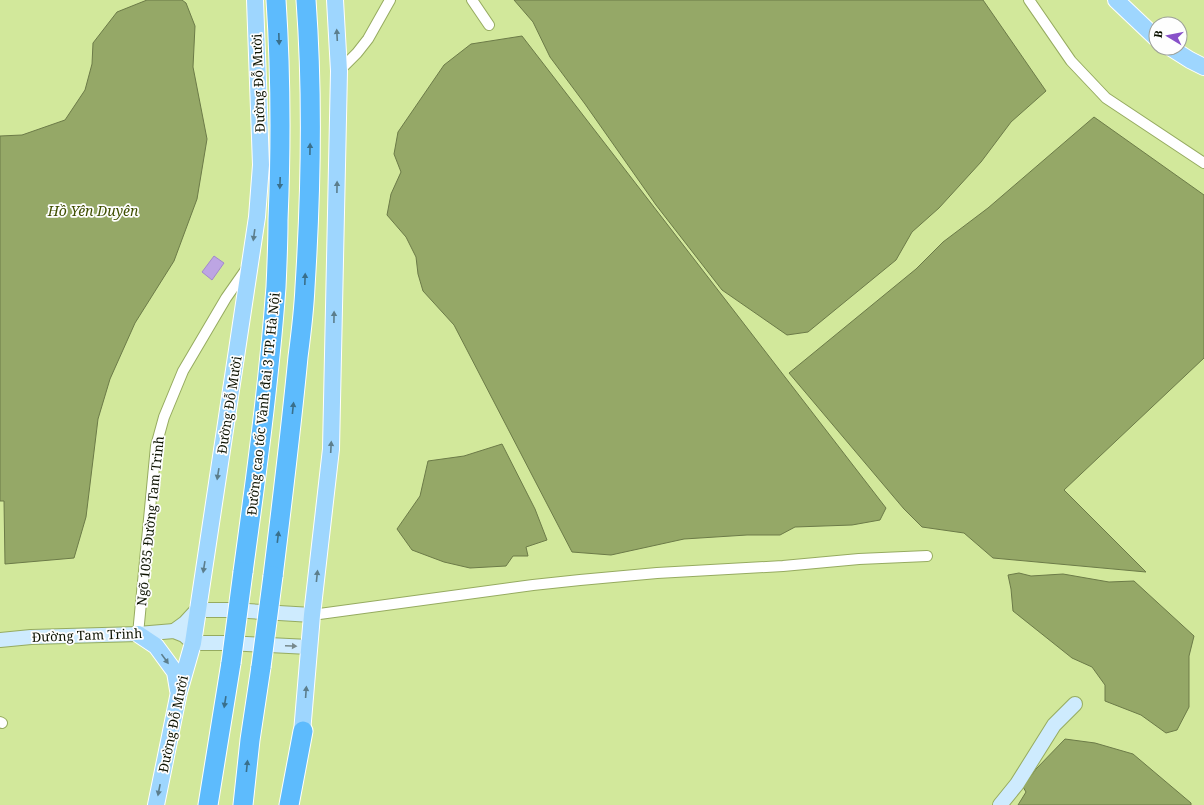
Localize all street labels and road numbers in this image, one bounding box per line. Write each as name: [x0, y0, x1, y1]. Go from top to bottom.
street label: Đường Đỗ Mười: [247, 33, 269, 133]
street label: Đường cao tốc Vành đai 3 TP. Hà Nội: [242, 292, 284, 516]
street label: Đường Đỗ Mười: [212, 355, 246, 455]
street label: Ngõ 1035 Đường Tam Trinh: [132, 435, 168, 607]
street label: Đường Tam Trinh: [31, 624, 143, 646]
street label: Đường Đỗ Mười: [154, 674, 192, 774]

